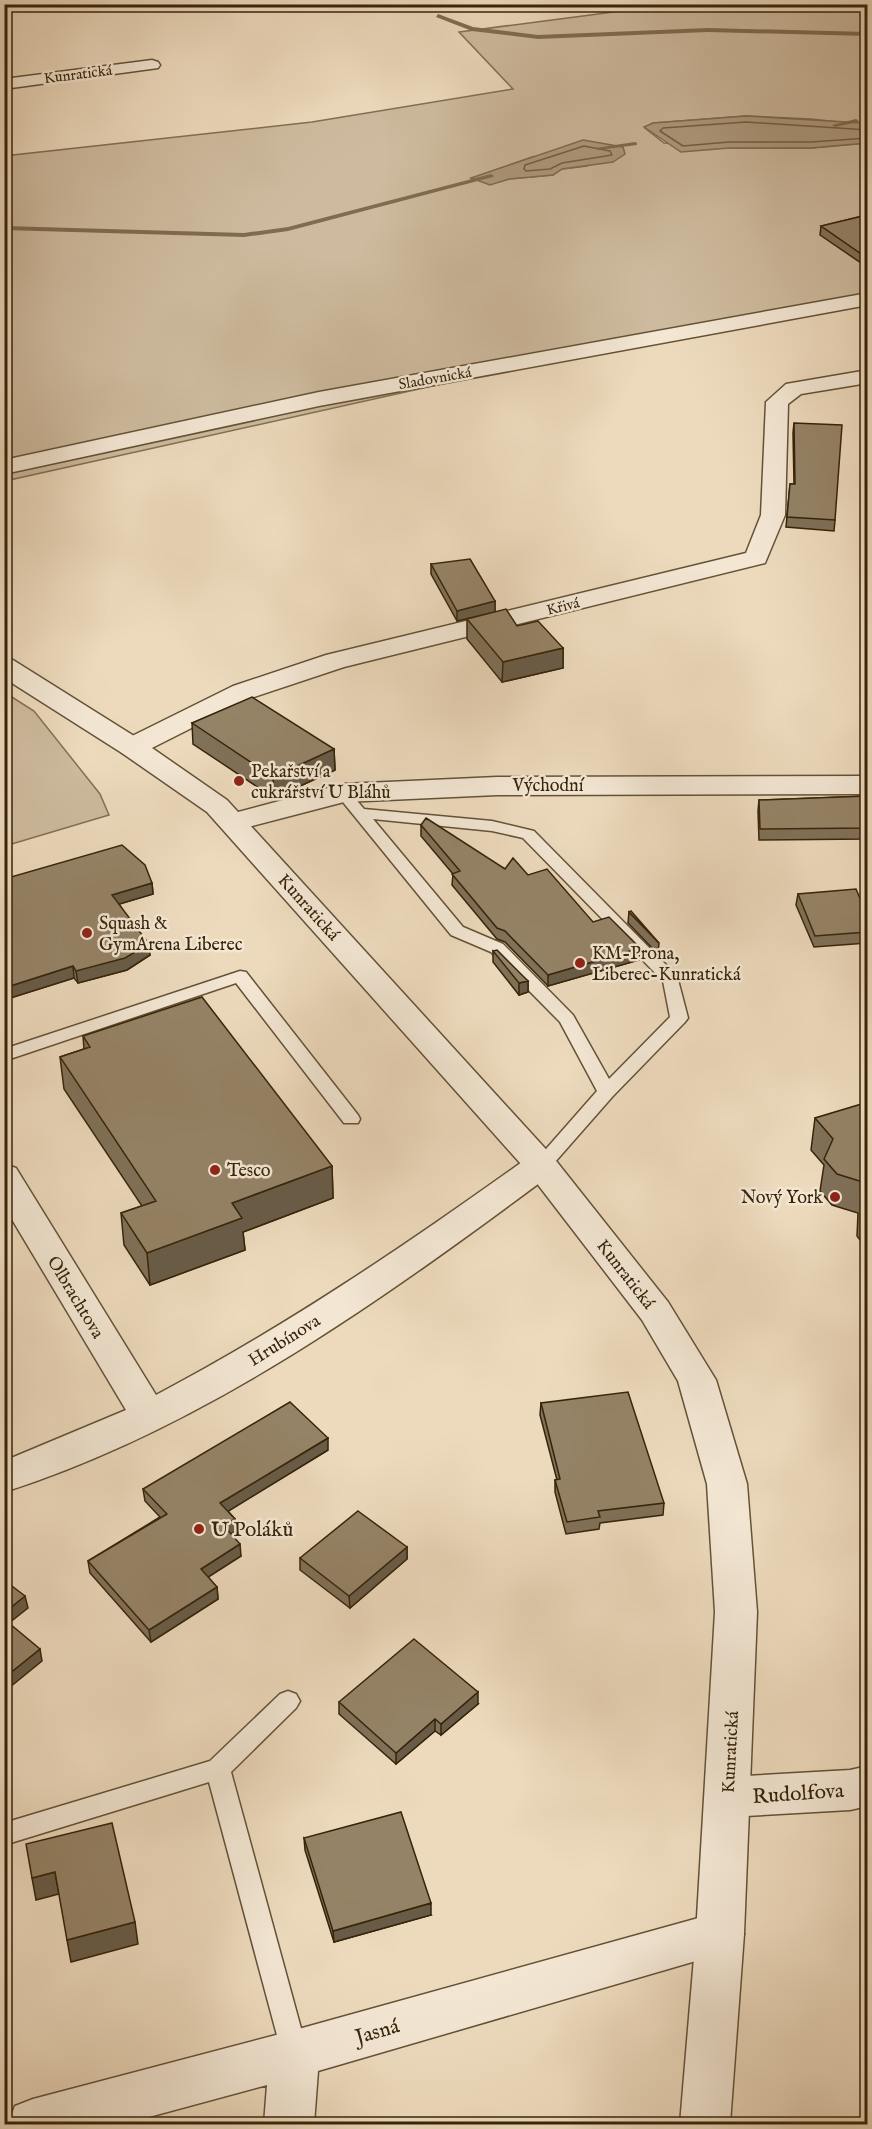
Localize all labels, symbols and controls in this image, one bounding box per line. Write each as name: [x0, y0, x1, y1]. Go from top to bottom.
street label: Kunratická: [43, 61, 114, 88]
street label: Sladovnická: [397, 363, 474, 394]
street label: Křivá: [545, 593, 582, 620]
place label: Pekařství a cukrářství U Bláhů: [251, 761, 391, 805]
marker: Pekařství a cukrářství U Bláhů: [232, 774, 246, 788]
street label: Východní: [511, 775, 585, 798]
street label: Kunratická: [272, 870, 344, 946]
place label: Squash & GymArena Liberec: [99, 913, 243, 957]
marker: Squash & GymArena Liberec: [80, 926, 94, 940]
place label: KM-Prona, Liberec-Kunratická: [592, 943, 741, 987]
marker: KM-Prona, Liberec-Kunratická: [573, 956, 587, 970]
place label: Tesco: [227, 1160, 271, 1183]
marker: Tesco: [208, 1163, 222, 1177]
place label: Nový York: [741, 1187, 823, 1210]
marker: Nový York: [828, 1190, 842, 1204]
street label: Kunratická: [590, 1235, 659, 1315]
street label: Olbrachtova: [41, 1252, 108, 1343]
street label: Hrubínova: [245, 1310, 325, 1372]
place label: U Poláků: [211, 1517, 293, 1544]
marker: U Poláků: [192, 1522, 206, 1536]
street label: Kunratická: [718, 1710, 745, 1794]
street label: Rudolfova: [751, 1778, 846, 1811]
street label: Jasná: [350, 2013, 404, 2052]

